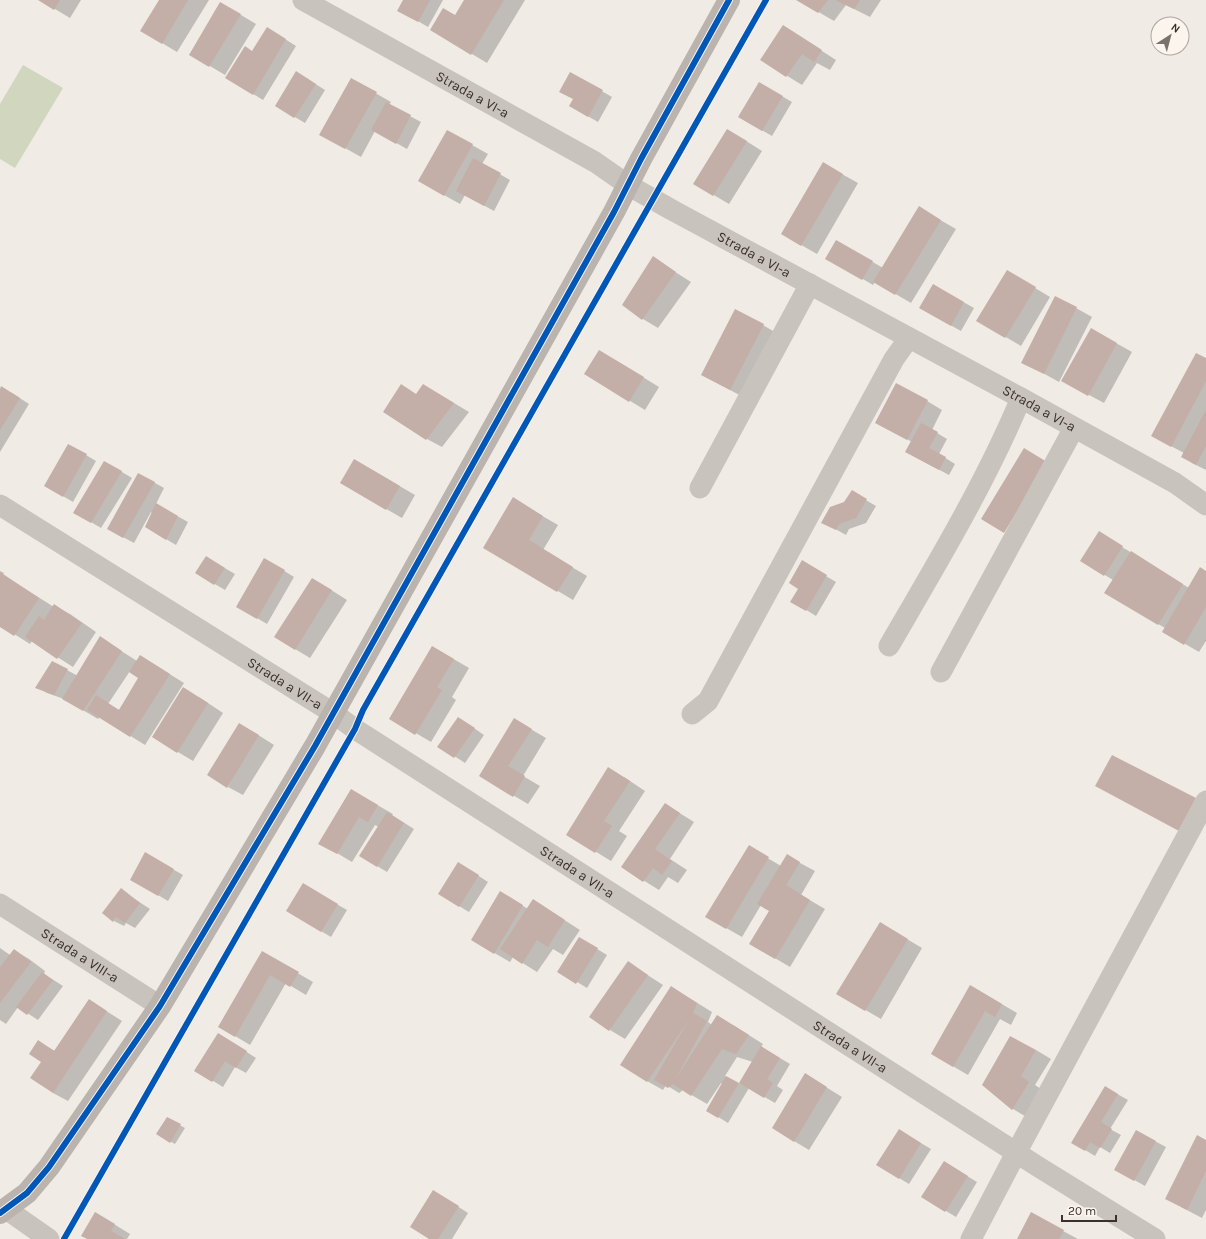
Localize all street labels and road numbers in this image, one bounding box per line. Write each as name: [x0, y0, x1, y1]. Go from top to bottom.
street label: Strada a VI-a: [433, 67, 512, 122]
street label: Strada a VI-a: [714, 228, 794, 281]
street label: Strada a VI-a: [999, 382, 1079, 436]
street label: Strada a VII-a: [244, 654, 325, 713]
street label: Strada a VII-a: [537, 842, 618, 902]
street label: Strada a VIII-a: [38, 924, 122, 987]
street label: Strada a VII-a: [809, 1017, 890, 1077]

